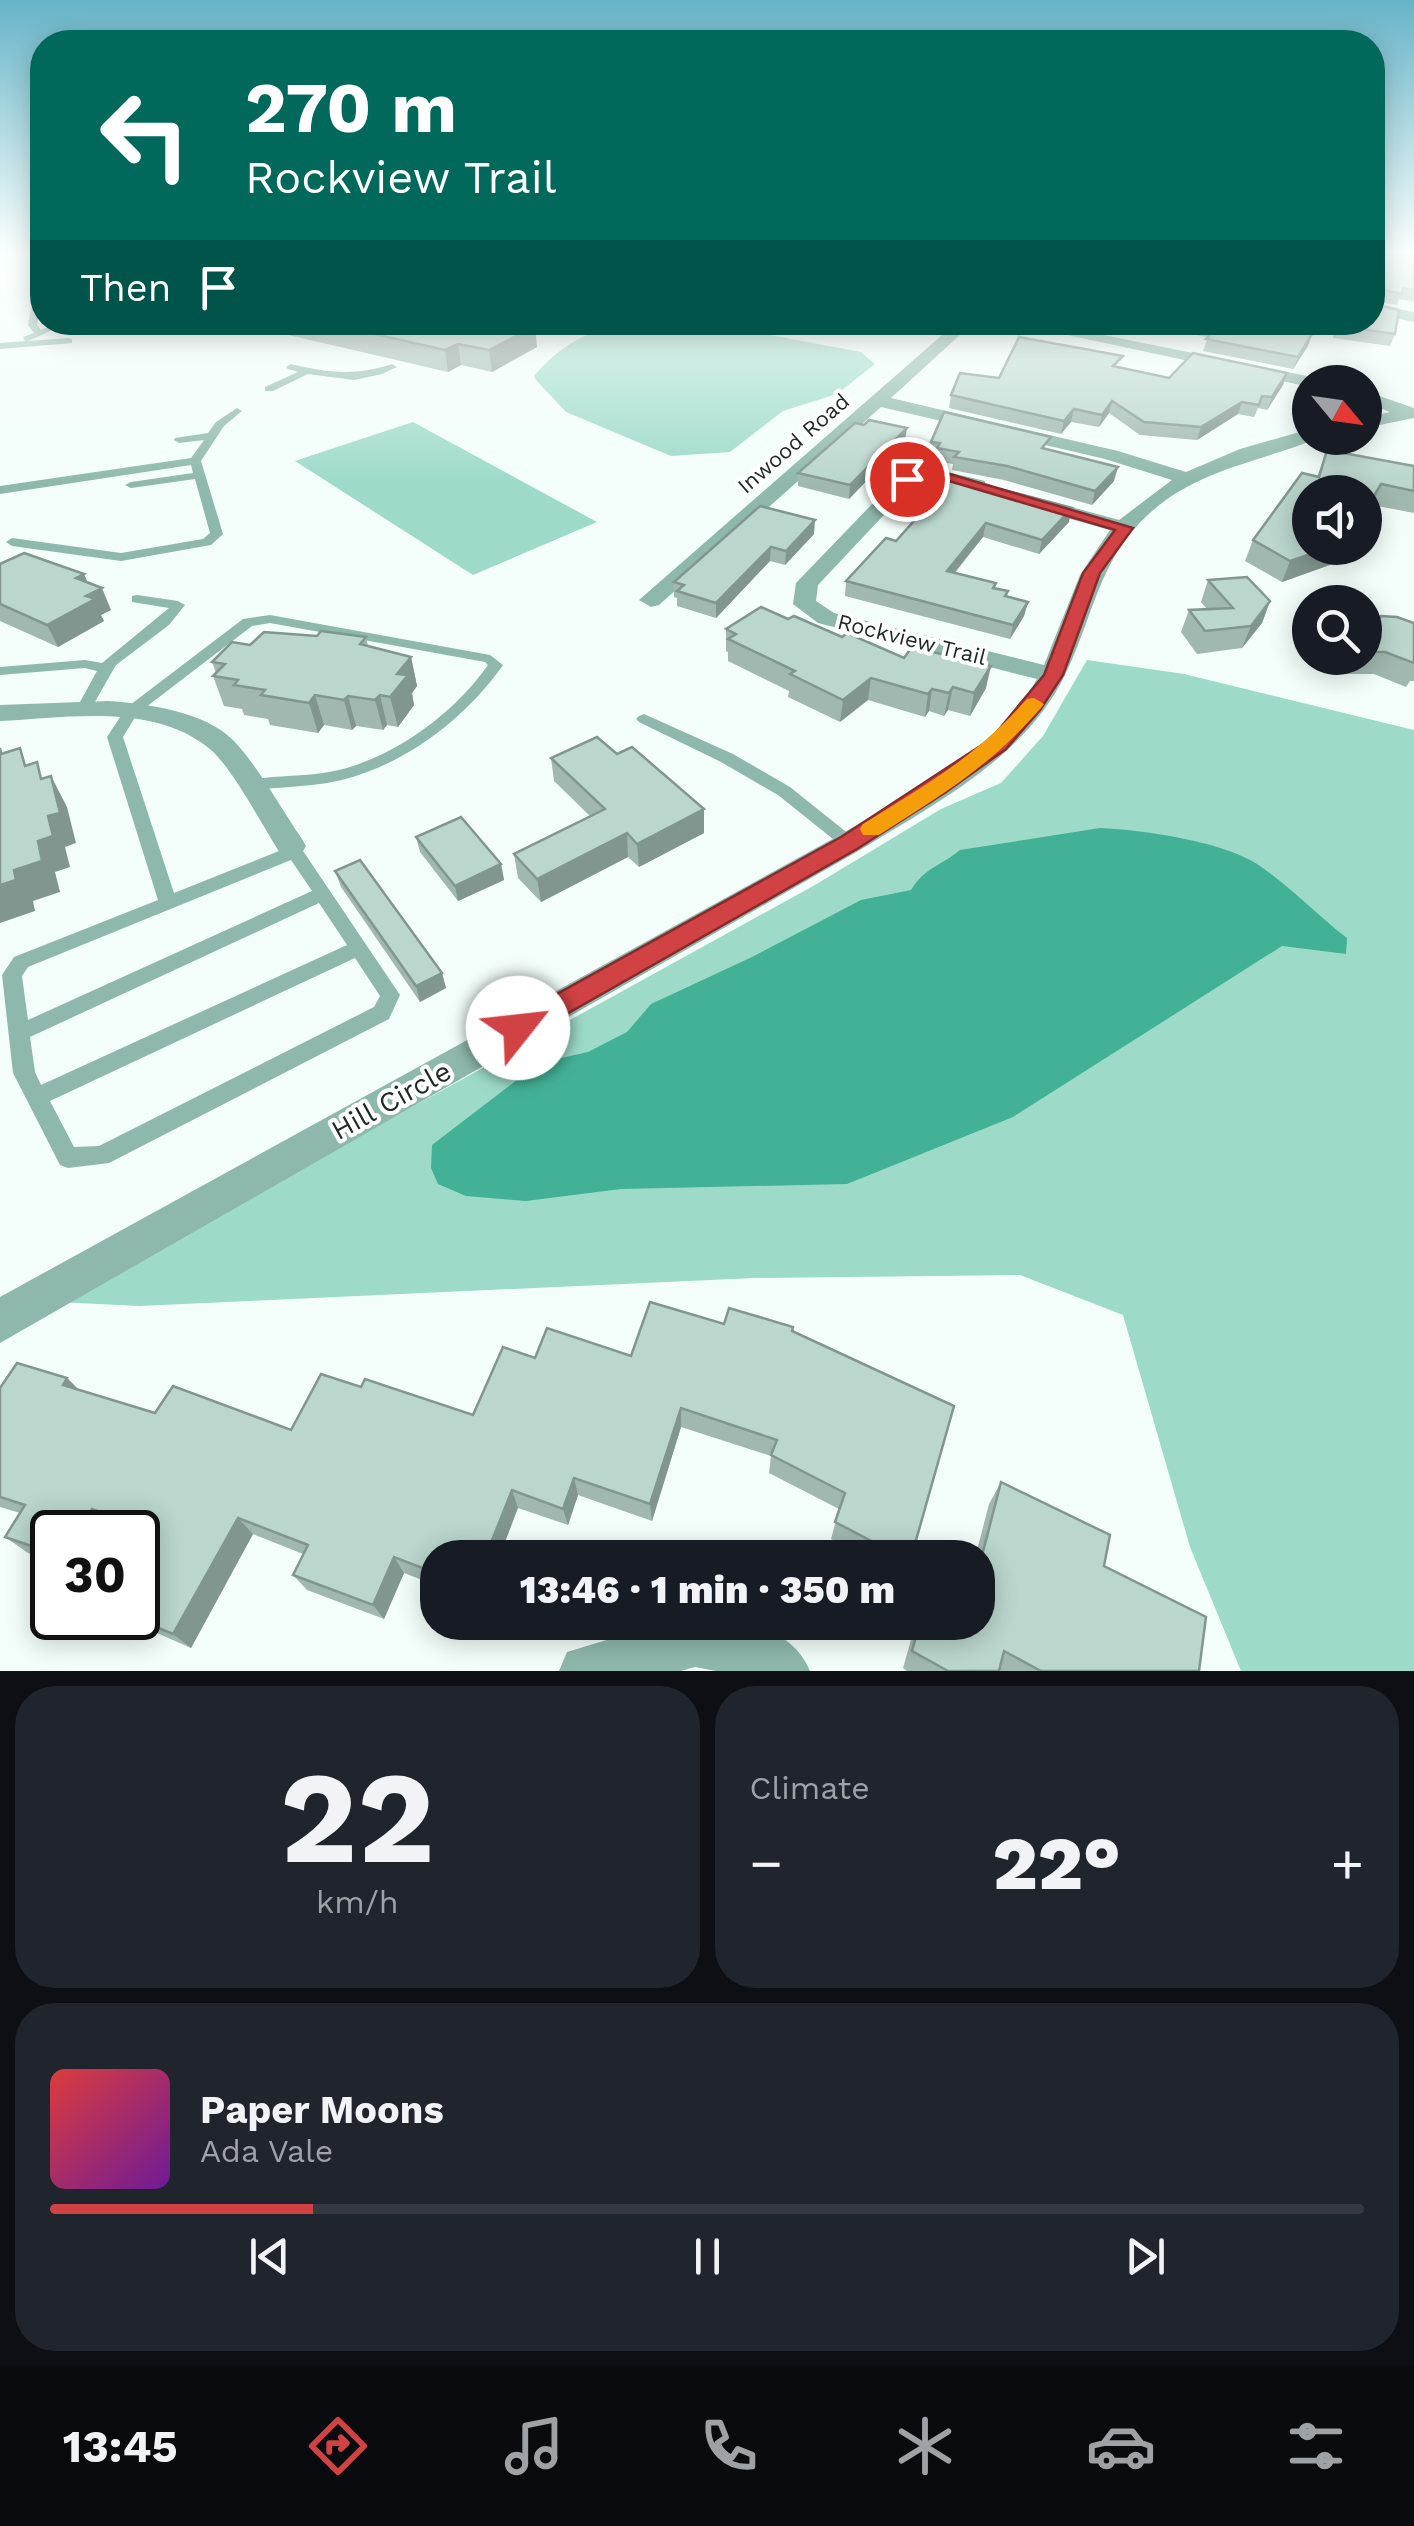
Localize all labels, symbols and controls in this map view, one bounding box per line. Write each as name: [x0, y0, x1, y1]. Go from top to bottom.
text: 270 m: [245, 67, 457, 149]
icon: left: [80, 70, 210, 200]
text: Rockview Trail: [245, 151, 556, 204]
icon: arrive: [191, 260, 246, 315]
text: Then: [80, 266, 171, 310]
north arrow: [1292, 365, 1382, 455]
map controls: [1292, 365, 1382, 675]
street label: Inwood Road: [733, 388, 854, 499]
pin: [865, 437, 950, 522]
icon: arrive: [880, 452, 935, 507]
button: sound: [1292, 475, 1382, 565]
button: search: [1292, 585, 1382, 675]
street label: Rockview Trail: [835, 609, 989, 670]
position arrow: [466, 976, 570, 1080]
street label: Hill Circle: [326, 1054, 457, 1147]
speed limit sign: 30: [30, 1510, 160, 1640]
text: 13:46 · 1 min · 350 m: [520, 1568, 895, 1612]
text: 22: [280, 1741, 435, 1894]
text: Climate: [750, 1769, 870, 1807]
text: 22°: [993, 1819, 1121, 1907]
text: −: [750, 1831, 783, 1895]
text: +: [1331, 1831, 1364, 1895]
text: km/h: [316, 1883, 398, 1921]
text: Paper Moons: [200, 2088, 444, 2132]
text: Ada Vale: [200, 2132, 333, 2170]
icon: previous: [242, 2229, 297, 2284]
icon: pause: [680, 2229, 735, 2284]
icon: next: [1118, 2229, 1173, 2284]
icon: directions: [303, 2411, 373, 2481]
icon: music: [499, 2411, 569, 2481]
icon: phone: [694, 2411, 764, 2481]
icon: climate: [890, 2411, 960, 2481]
icon: car: [1086, 2411, 1156, 2481]
icon: filters: [1281, 2411, 1351, 2481]
text: 13:45: [63, 2420, 178, 2473]

